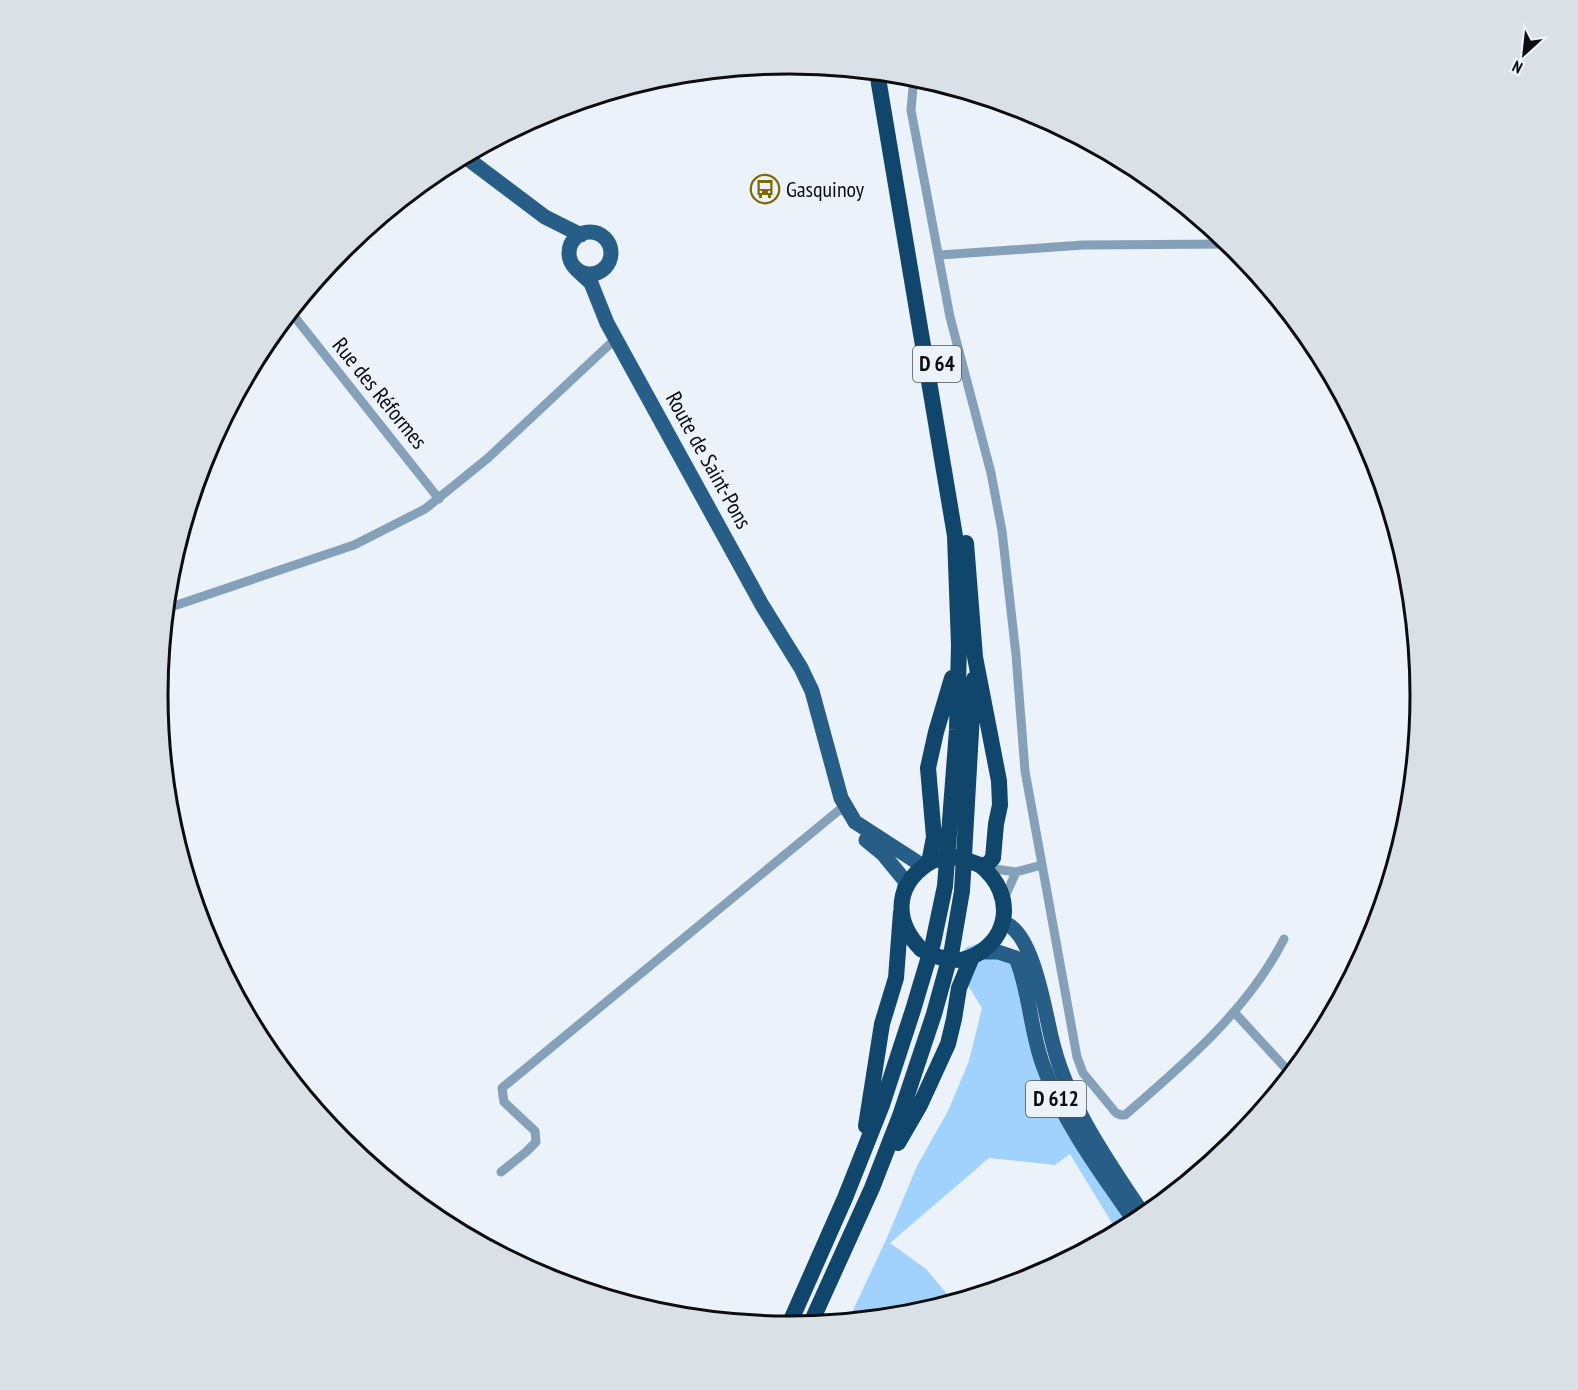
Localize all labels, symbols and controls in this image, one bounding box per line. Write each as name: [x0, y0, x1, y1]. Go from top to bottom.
north arrow: [1494, 24, 1554, 84]
text: N: [1509, 56, 1526, 78]
bus stop icon: Gasquinoy: [749, 173, 781, 205]
place label: Gasquinoy: [786, 175, 865, 203]
street label: Rue des Réformes: [327, 332, 433, 454]
road number: D 64: [913, 346, 961, 382]
street label: Route de Saint-Pons: [660, 387, 758, 533]
road number: D 612: [1026, 1081, 1086, 1117]

